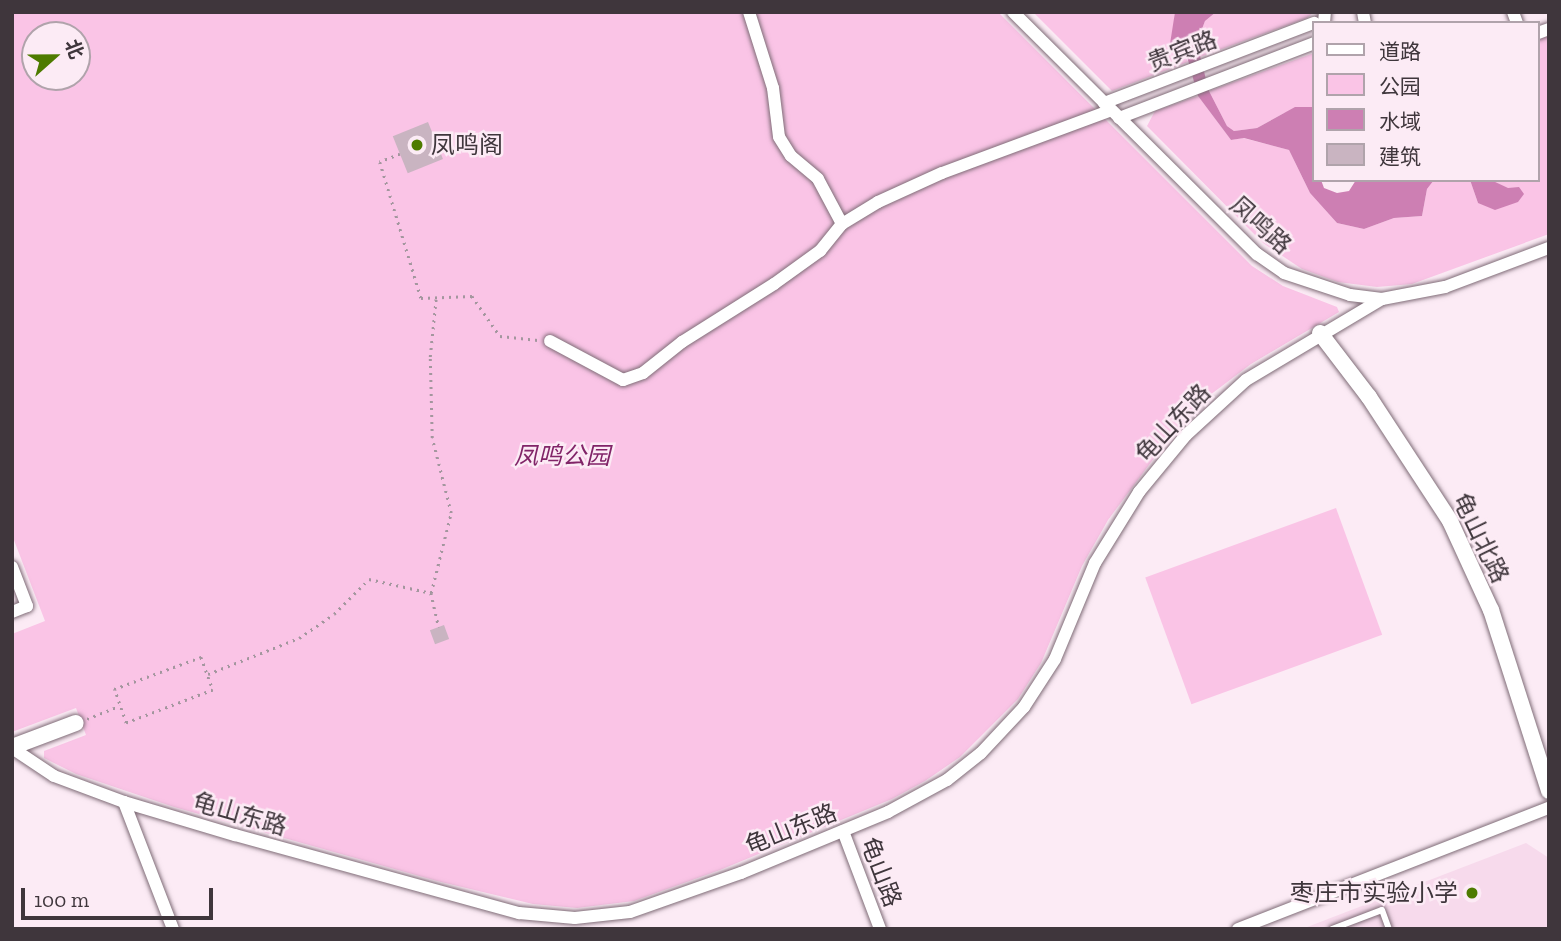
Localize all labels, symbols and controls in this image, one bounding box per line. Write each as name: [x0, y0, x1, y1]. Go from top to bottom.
north arrow: [21, 21, 91, 91]
legend: [1312, 21, 1540, 182]
street label: 贵宾路: [1143, 25, 1221, 77]
text: 北: [60, 36, 88, 62]
text: 道路: [1379, 39, 1421, 64]
text: 公园: [1379, 74, 1421, 99]
text: 水域: [1379, 109, 1421, 134]
place label: 凤鸣阁: [431, 131, 503, 159]
marker: 凤鸣阁: [409, 137, 425, 153]
text: 建筑: [1379, 144, 1421, 169]
street label: 凤鸣路: [1225, 190, 1297, 260]
street label: 龟山东路: [1130, 378, 1216, 468]
park label: 凤鸣公园: [514, 442, 610, 470]
street label: 龟山北路: [1447, 489, 1515, 587]
street label: 龟山东路: [190, 787, 290, 841]
street label: 龟山东路: [741, 798, 841, 860]
street label: 龟山路: [855, 833, 907, 911]
scale bar: [24, 874, 217, 918]
place label: 枣庄市实验小学: [1290, 879, 1458, 907]
marker: 枣庄市实验小学: [1464, 885, 1480, 901]
text: 100 m: [34, 887, 89, 912]

